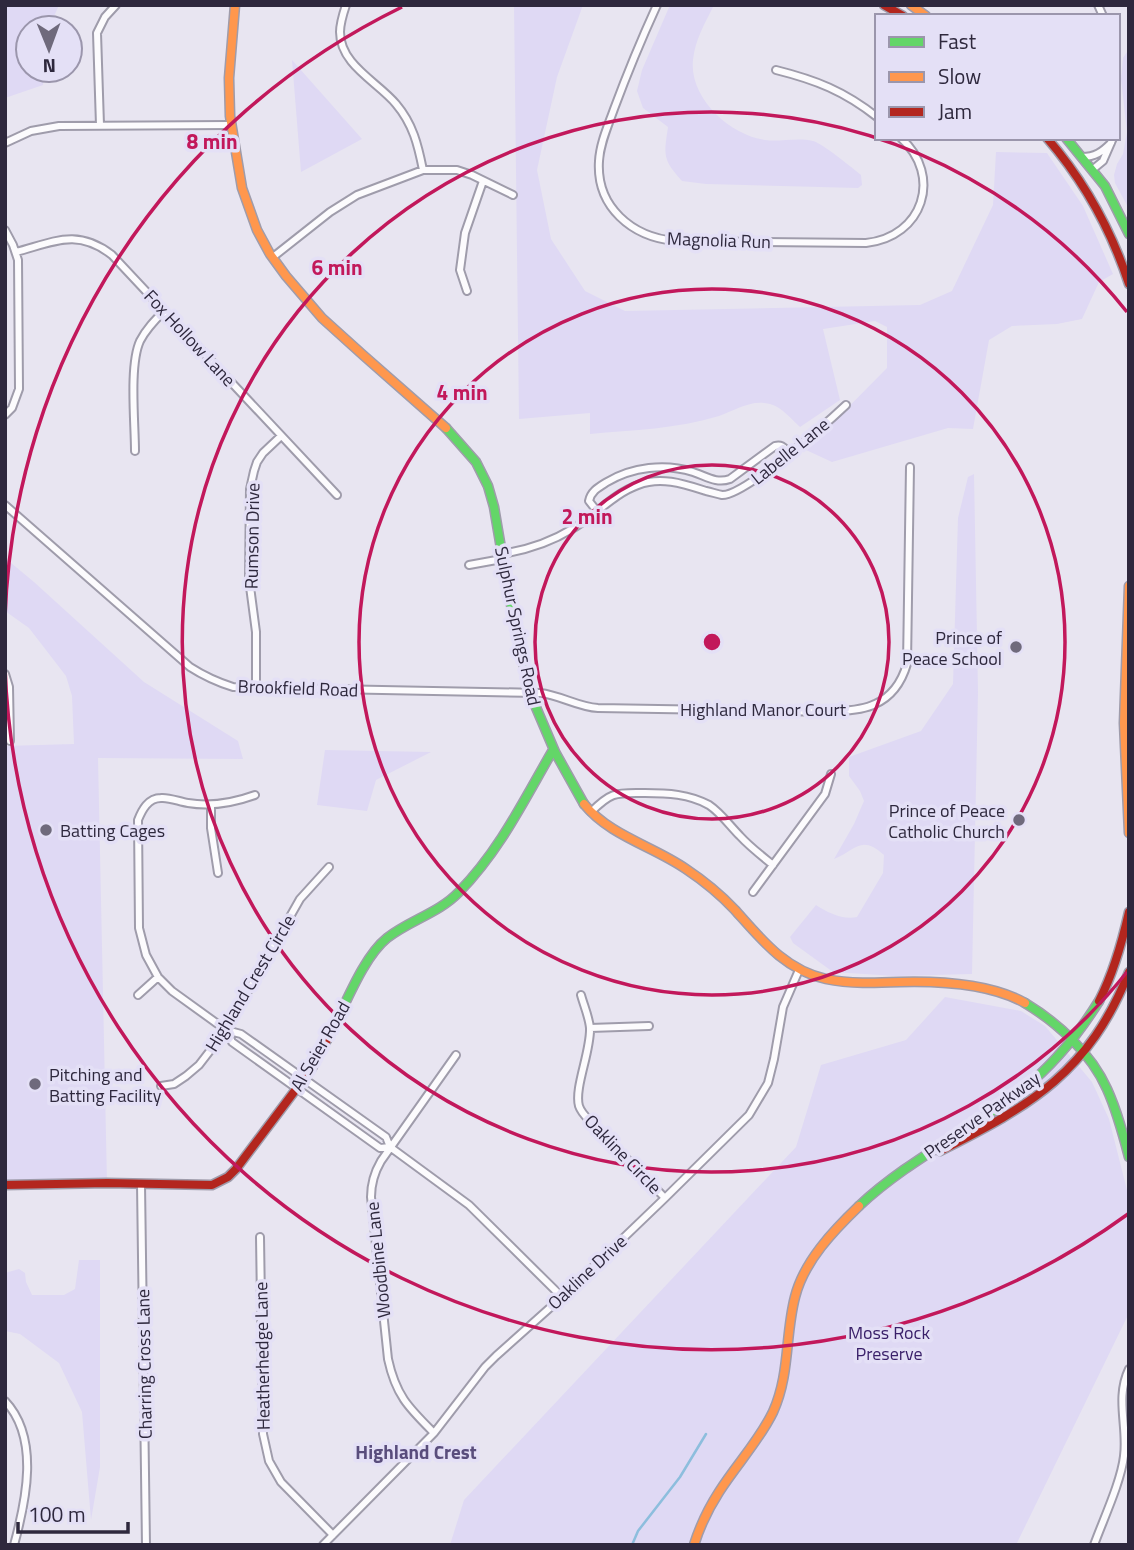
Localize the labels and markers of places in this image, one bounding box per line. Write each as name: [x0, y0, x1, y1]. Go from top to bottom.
place label: Prince of Peace School: [902, 624, 1002, 672]
centre of rings: [700, 630, 724, 654]
marker: Prince of Peace School: [1008, 639, 1024, 655]
place label: Prince of Peace Catholic Church: [888, 797, 1005, 845]
marker: Prince of Peace Catholic Church: [1011, 812, 1027, 828]
place label: Batting Cages: [60, 817, 165, 844]
marker: Batting Cages: [38, 822, 54, 838]
place label: Pitching and Batting Facility: [49, 1061, 162, 1109]
marker: Pitching and Batting Facility: [27, 1076, 43, 1092]

